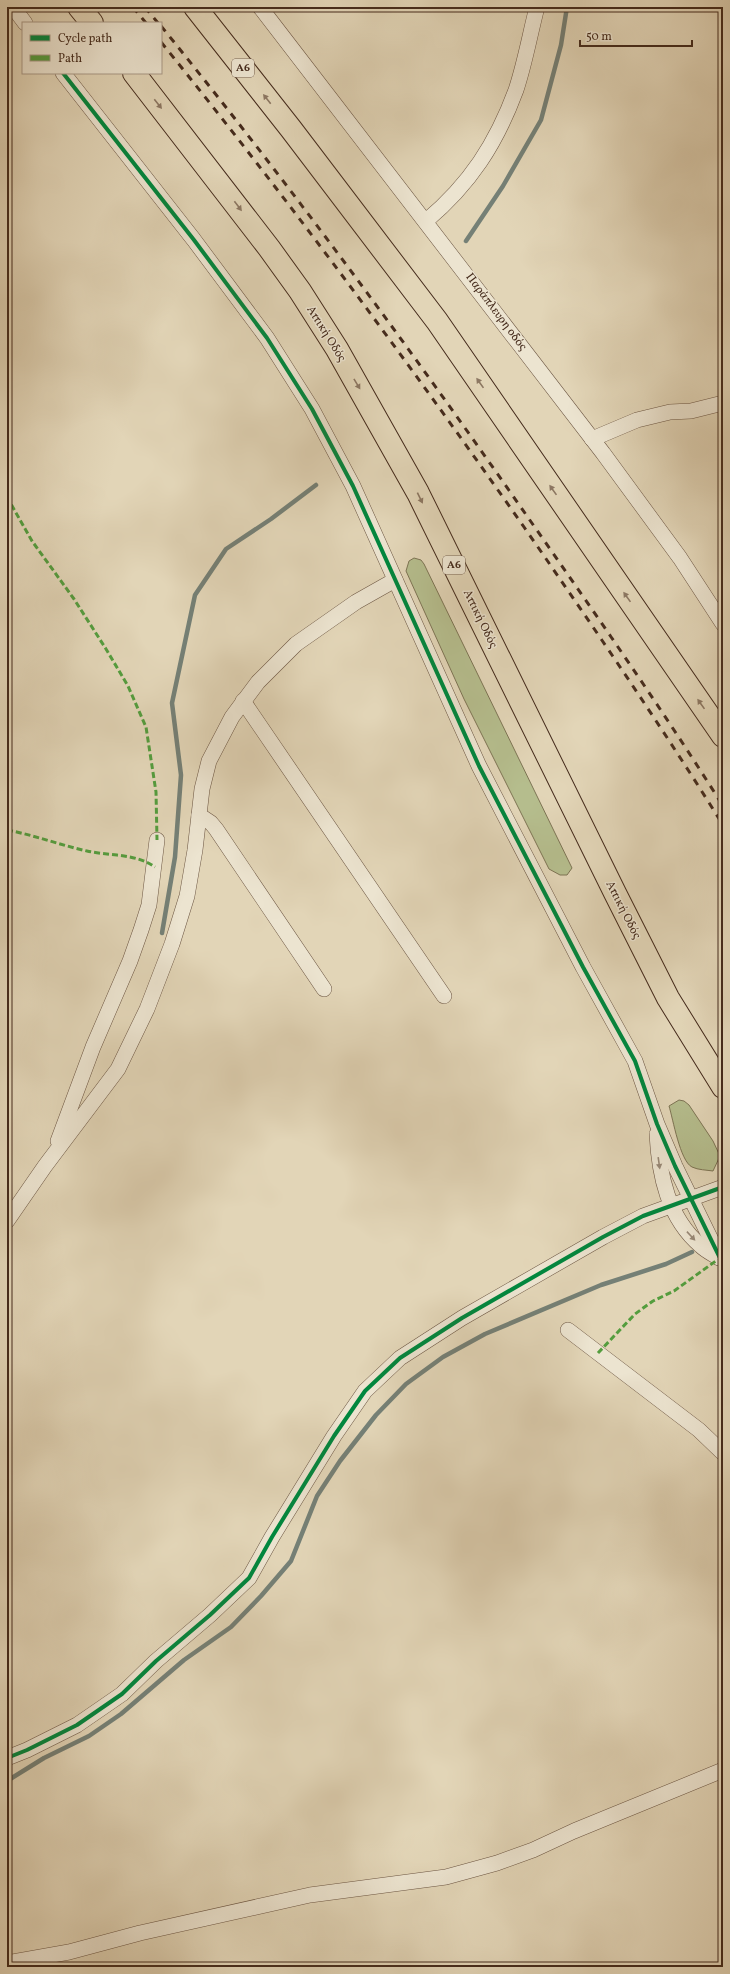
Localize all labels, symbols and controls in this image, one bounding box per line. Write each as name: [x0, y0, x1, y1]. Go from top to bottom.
legend: [22, 22, 162, 74]
scale bar: [580, 22, 692, 48]
text: 50 m: [586, 29, 612, 45]
text: Cycle path: [58, 31, 113, 47]
text: Path: [58, 51, 82, 67]
road number: Α6: [232, 59, 254, 77]
one-way arrow: [263, 93, 271, 104]
one-way arrow: [154, 98, 163, 109]
one-way arrow: [234, 201, 242, 212]
street label: Παράπλευρη οδός: [462, 270, 530, 354]
street label: Αττική Οδός: [302, 303, 350, 365]
one-way arrow: [353, 378, 360, 390]
one-way arrow: [476, 378, 484, 388]
one-way arrow: [549, 485, 557, 495]
one-way arrow: [417, 492, 424, 503]
road number: Α6: [443, 556, 465, 574]
street label: Αττική Οδός: [459, 587, 501, 651]
one-way arrow: [623, 592, 631, 602]
one-way arrow: [697, 699, 705, 709]
street label: Αττική Οδός: [601, 878, 645, 942]
one-way arrow: [656, 1157, 662, 1169]
one-way arrow: [687, 1231, 696, 1241]

